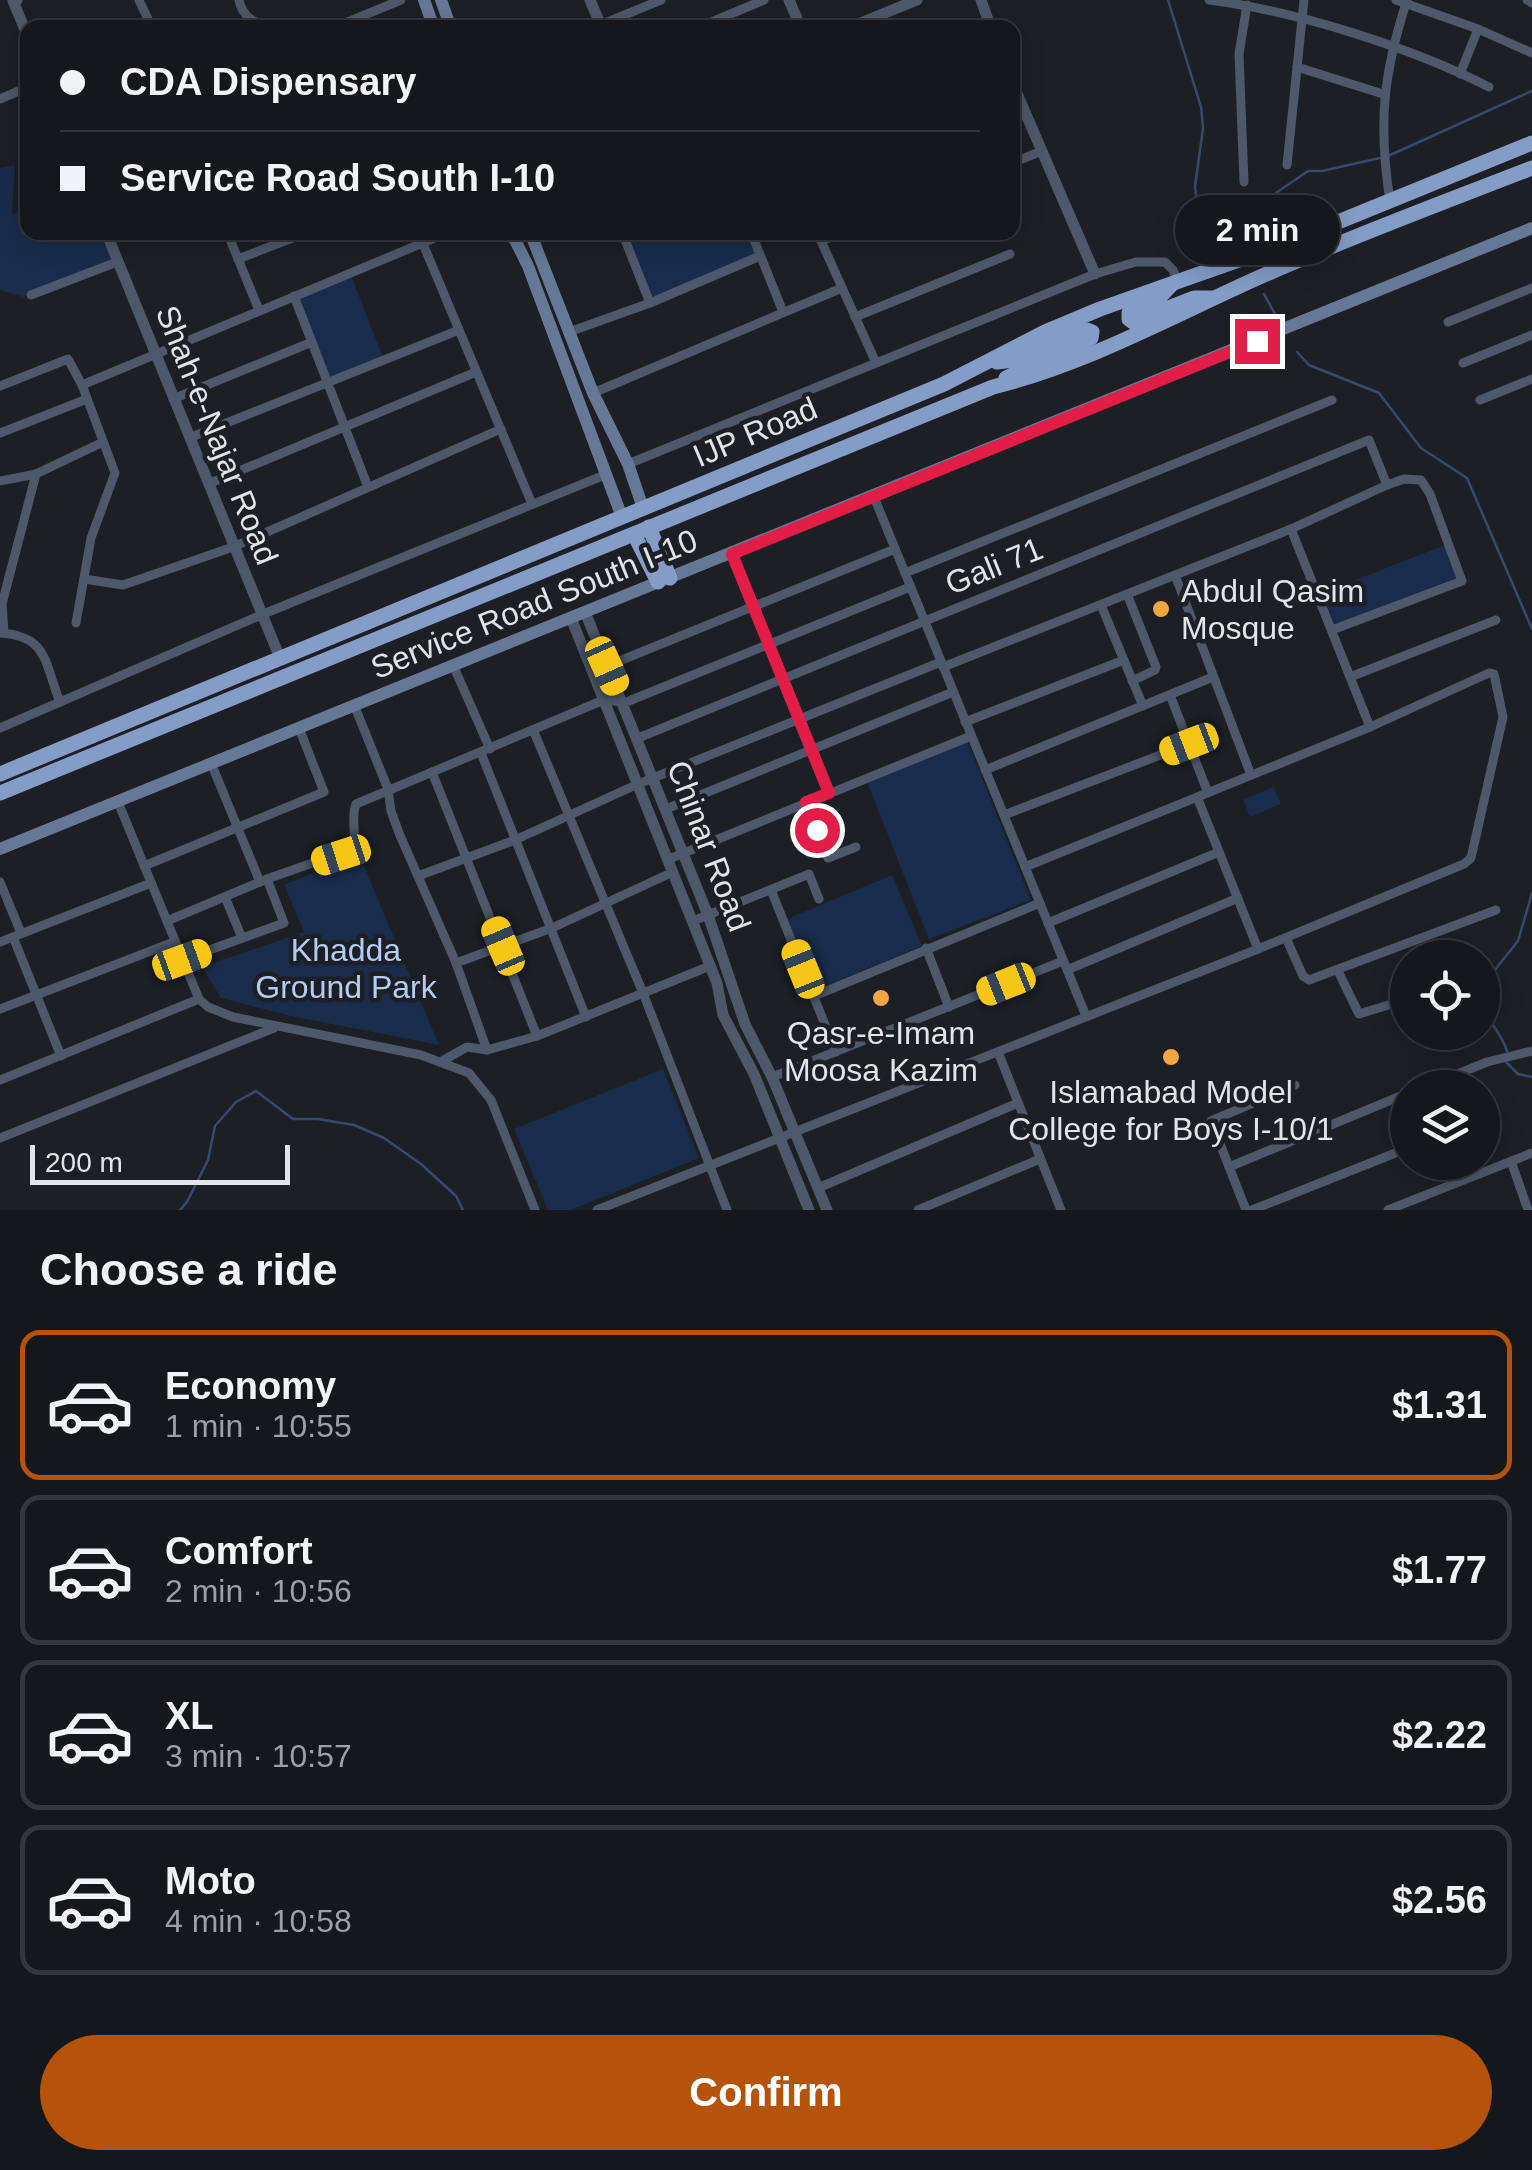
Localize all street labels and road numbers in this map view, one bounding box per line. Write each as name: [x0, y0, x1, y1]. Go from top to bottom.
street label: Shah-e-Najar Road: [149, 300, 285, 570]
street label: IJP Road: [688, 390, 822, 474]
street label: Service Road South I-10: [366, 522, 702, 686]
street label: Gali 71: [940, 530, 1048, 602]
street label: Chinar Road: [660, 756, 758, 936]

